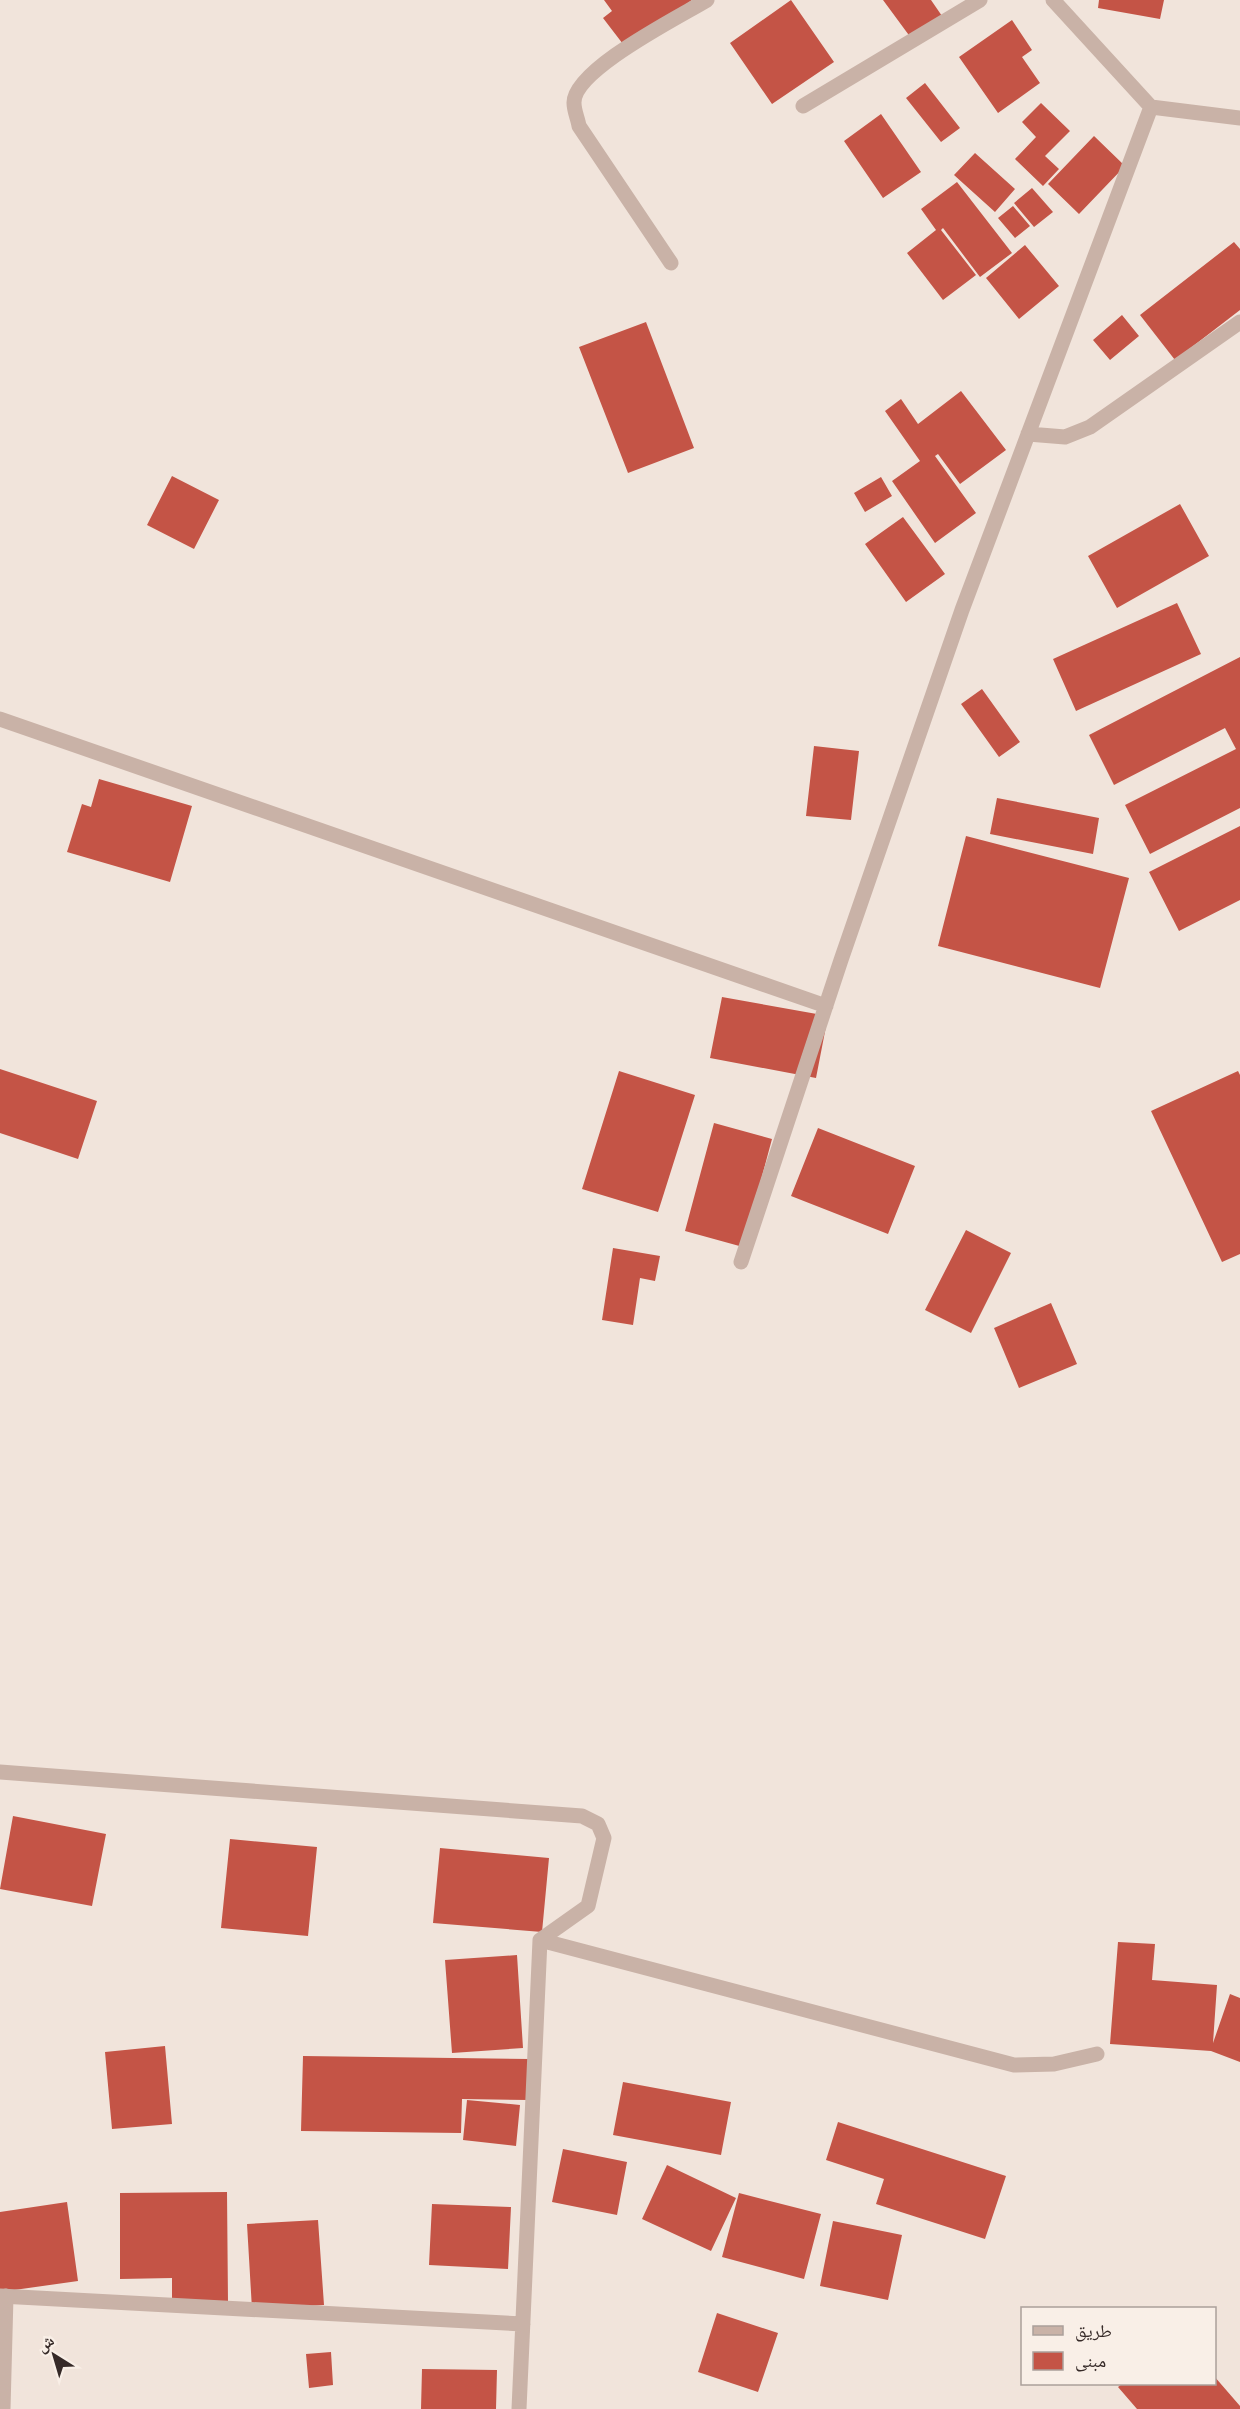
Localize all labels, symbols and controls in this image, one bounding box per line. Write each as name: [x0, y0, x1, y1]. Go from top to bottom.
legend: [1021, 2307, 1216, 2385]
text: طريق: [1075, 2320, 1112, 2342]
north arrow: [24, 2325, 84, 2385]
text: ش: [33, 2331, 58, 2356]
text: مبنى: [1075, 2350, 1106, 2372]

